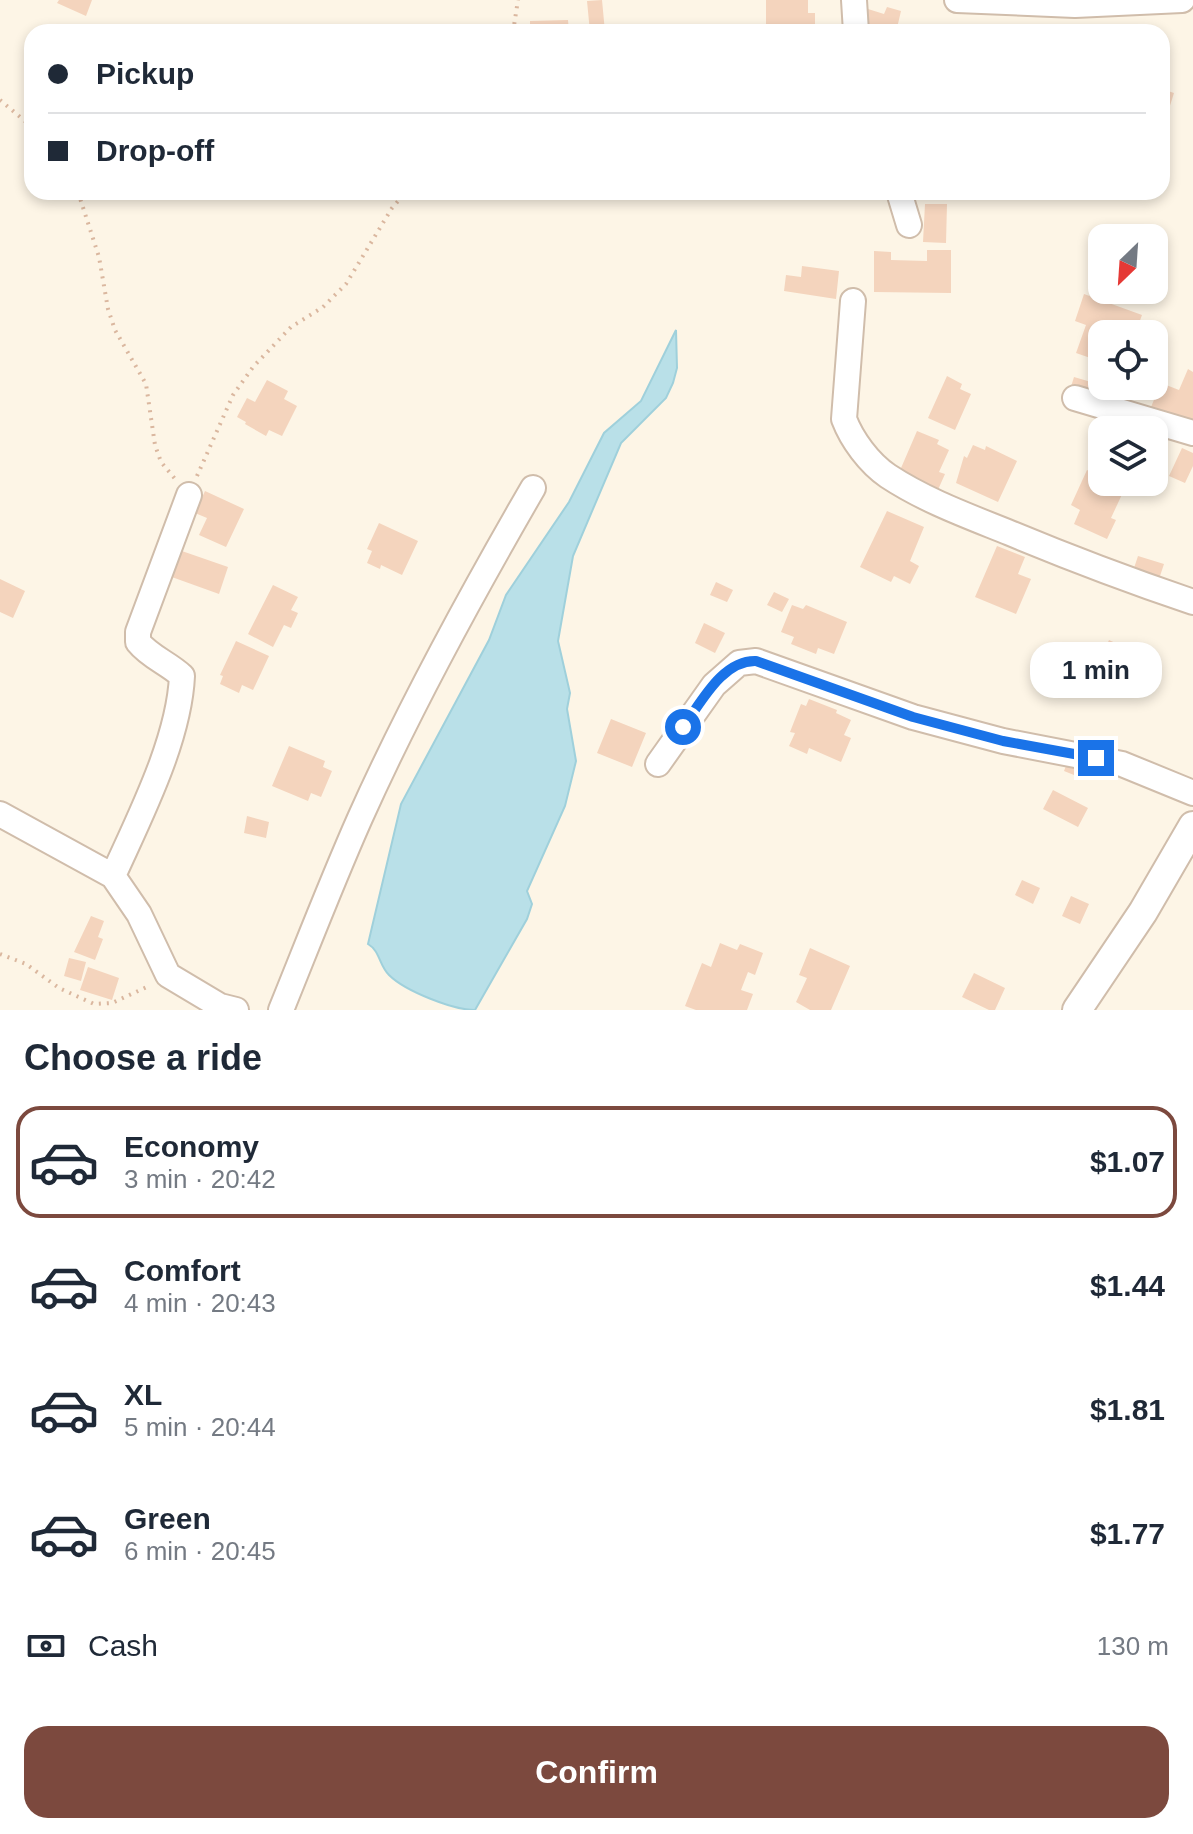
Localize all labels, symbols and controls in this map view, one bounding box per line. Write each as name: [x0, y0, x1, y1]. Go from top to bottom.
text: Pickup: [96, 57, 194, 90]
text: Drop-off: [96, 134, 214, 167]
north arrow: [1088, 224, 1168, 304]
map controls: [1088, 224, 1168, 496]
button: locate: [1088, 320, 1168, 400]
button: layers: [1088, 416, 1168, 496]
callout: 1 min: [1030, 642, 1162, 698]
text: 1 min: [1062, 655, 1130, 685]
route start: [665, 709, 701, 745]
route end: [1078, 740, 1114, 776]
text: Choose a ride: [24, 1037, 262, 1078]
icon: car: [28, 1126, 100, 1198]
text: Economy: [124, 1130, 259, 1163]
text: $1.07: [1090, 1145, 1165, 1178]
text: 3 min · 20:42: [124, 1164, 276, 1194]
icon: car: [28, 1250, 100, 1322]
text: Comfort: [124, 1254, 241, 1287]
text: $1.44: [1090, 1269, 1165, 1302]
text: 4 min · 20:43: [124, 1288, 276, 1318]
icon: car: [28, 1374, 100, 1446]
text: XL: [124, 1378, 162, 1411]
text: $1.81: [1090, 1393, 1165, 1426]
text: 5 min · 20:44: [124, 1412, 276, 1442]
icon: car: [28, 1498, 100, 1570]
text: Green: [124, 1502, 211, 1535]
text: $1.77: [1090, 1517, 1165, 1550]
text: 6 min · 20:45: [124, 1536, 276, 1566]
icon: cash: [24, 1624, 68, 1668]
text: Cash: [88, 1629, 158, 1662]
text: 130 m: [1097, 1631, 1169, 1661]
button: Confirm: [24, 1726, 1169, 1818]

